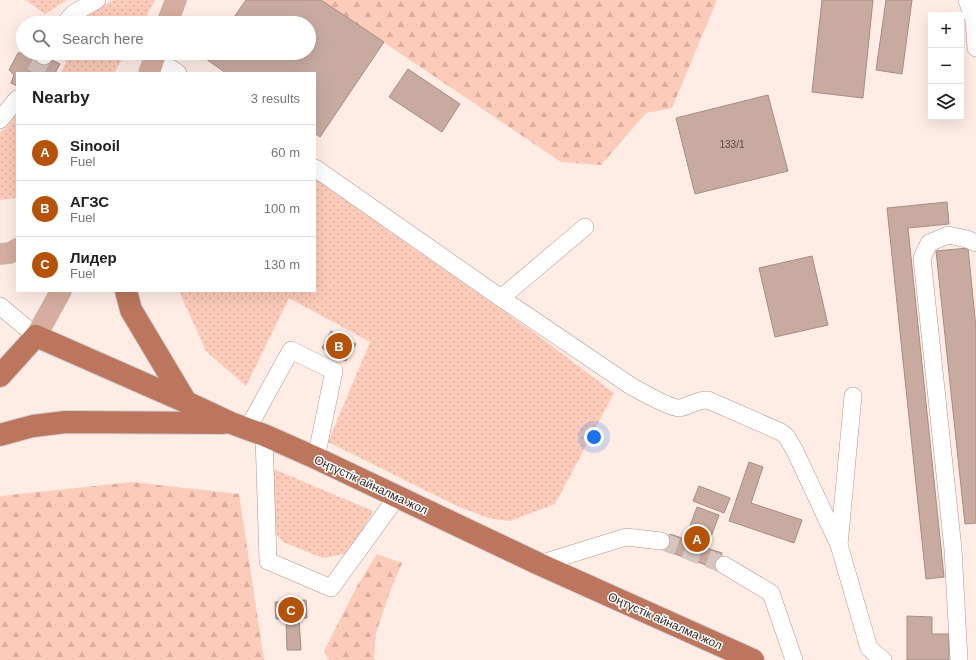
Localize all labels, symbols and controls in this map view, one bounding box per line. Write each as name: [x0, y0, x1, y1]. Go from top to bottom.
map controls: [928, 12, 964, 120]
button: +: [928, 12, 964, 48]
search box: [16, 16, 316, 60]
icon: search: [30, 27, 52, 49]
text: Search here: [62, 30, 144, 47]
button: −: [928, 48, 964, 84]
button: layers: [928, 84, 964, 120]
text: Nearby: [32, 88, 90, 107]
text: 3 results: [251, 91, 300, 106]
text: Sinooil: [70, 137, 120, 154]
house number: 133/1: [719, 139, 745, 150]
text: A: [40, 145, 50, 160]
text: 60 m: [271, 145, 300, 160]
text: Fuel: [70, 154, 95, 169]
text: АГЗС: [70, 193, 109, 210]
text: B: [40, 201, 50, 216]
text: 100 m: [264, 201, 300, 216]
text: Fuel: [70, 210, 95, 225]
text: Лидер: [70, 249, 117, 266]
text: C: [40, 257, 50, 272]
text: 130 m: [264, 257, 300, 272]
text: Fuel: [70, 266, 95, 281]
pin: B: [326, 331, 352, 361]
your location: [584, 427, 604, 447]
street label: Оңтүстік айналма жол: [312, 453, 430, 517]
pin: A: [684, 524, 710, 554]
street label: Оңтүстік айналма жол: [606, 589, 724, 653]
pin: C: [278, 595, 304, 625]

